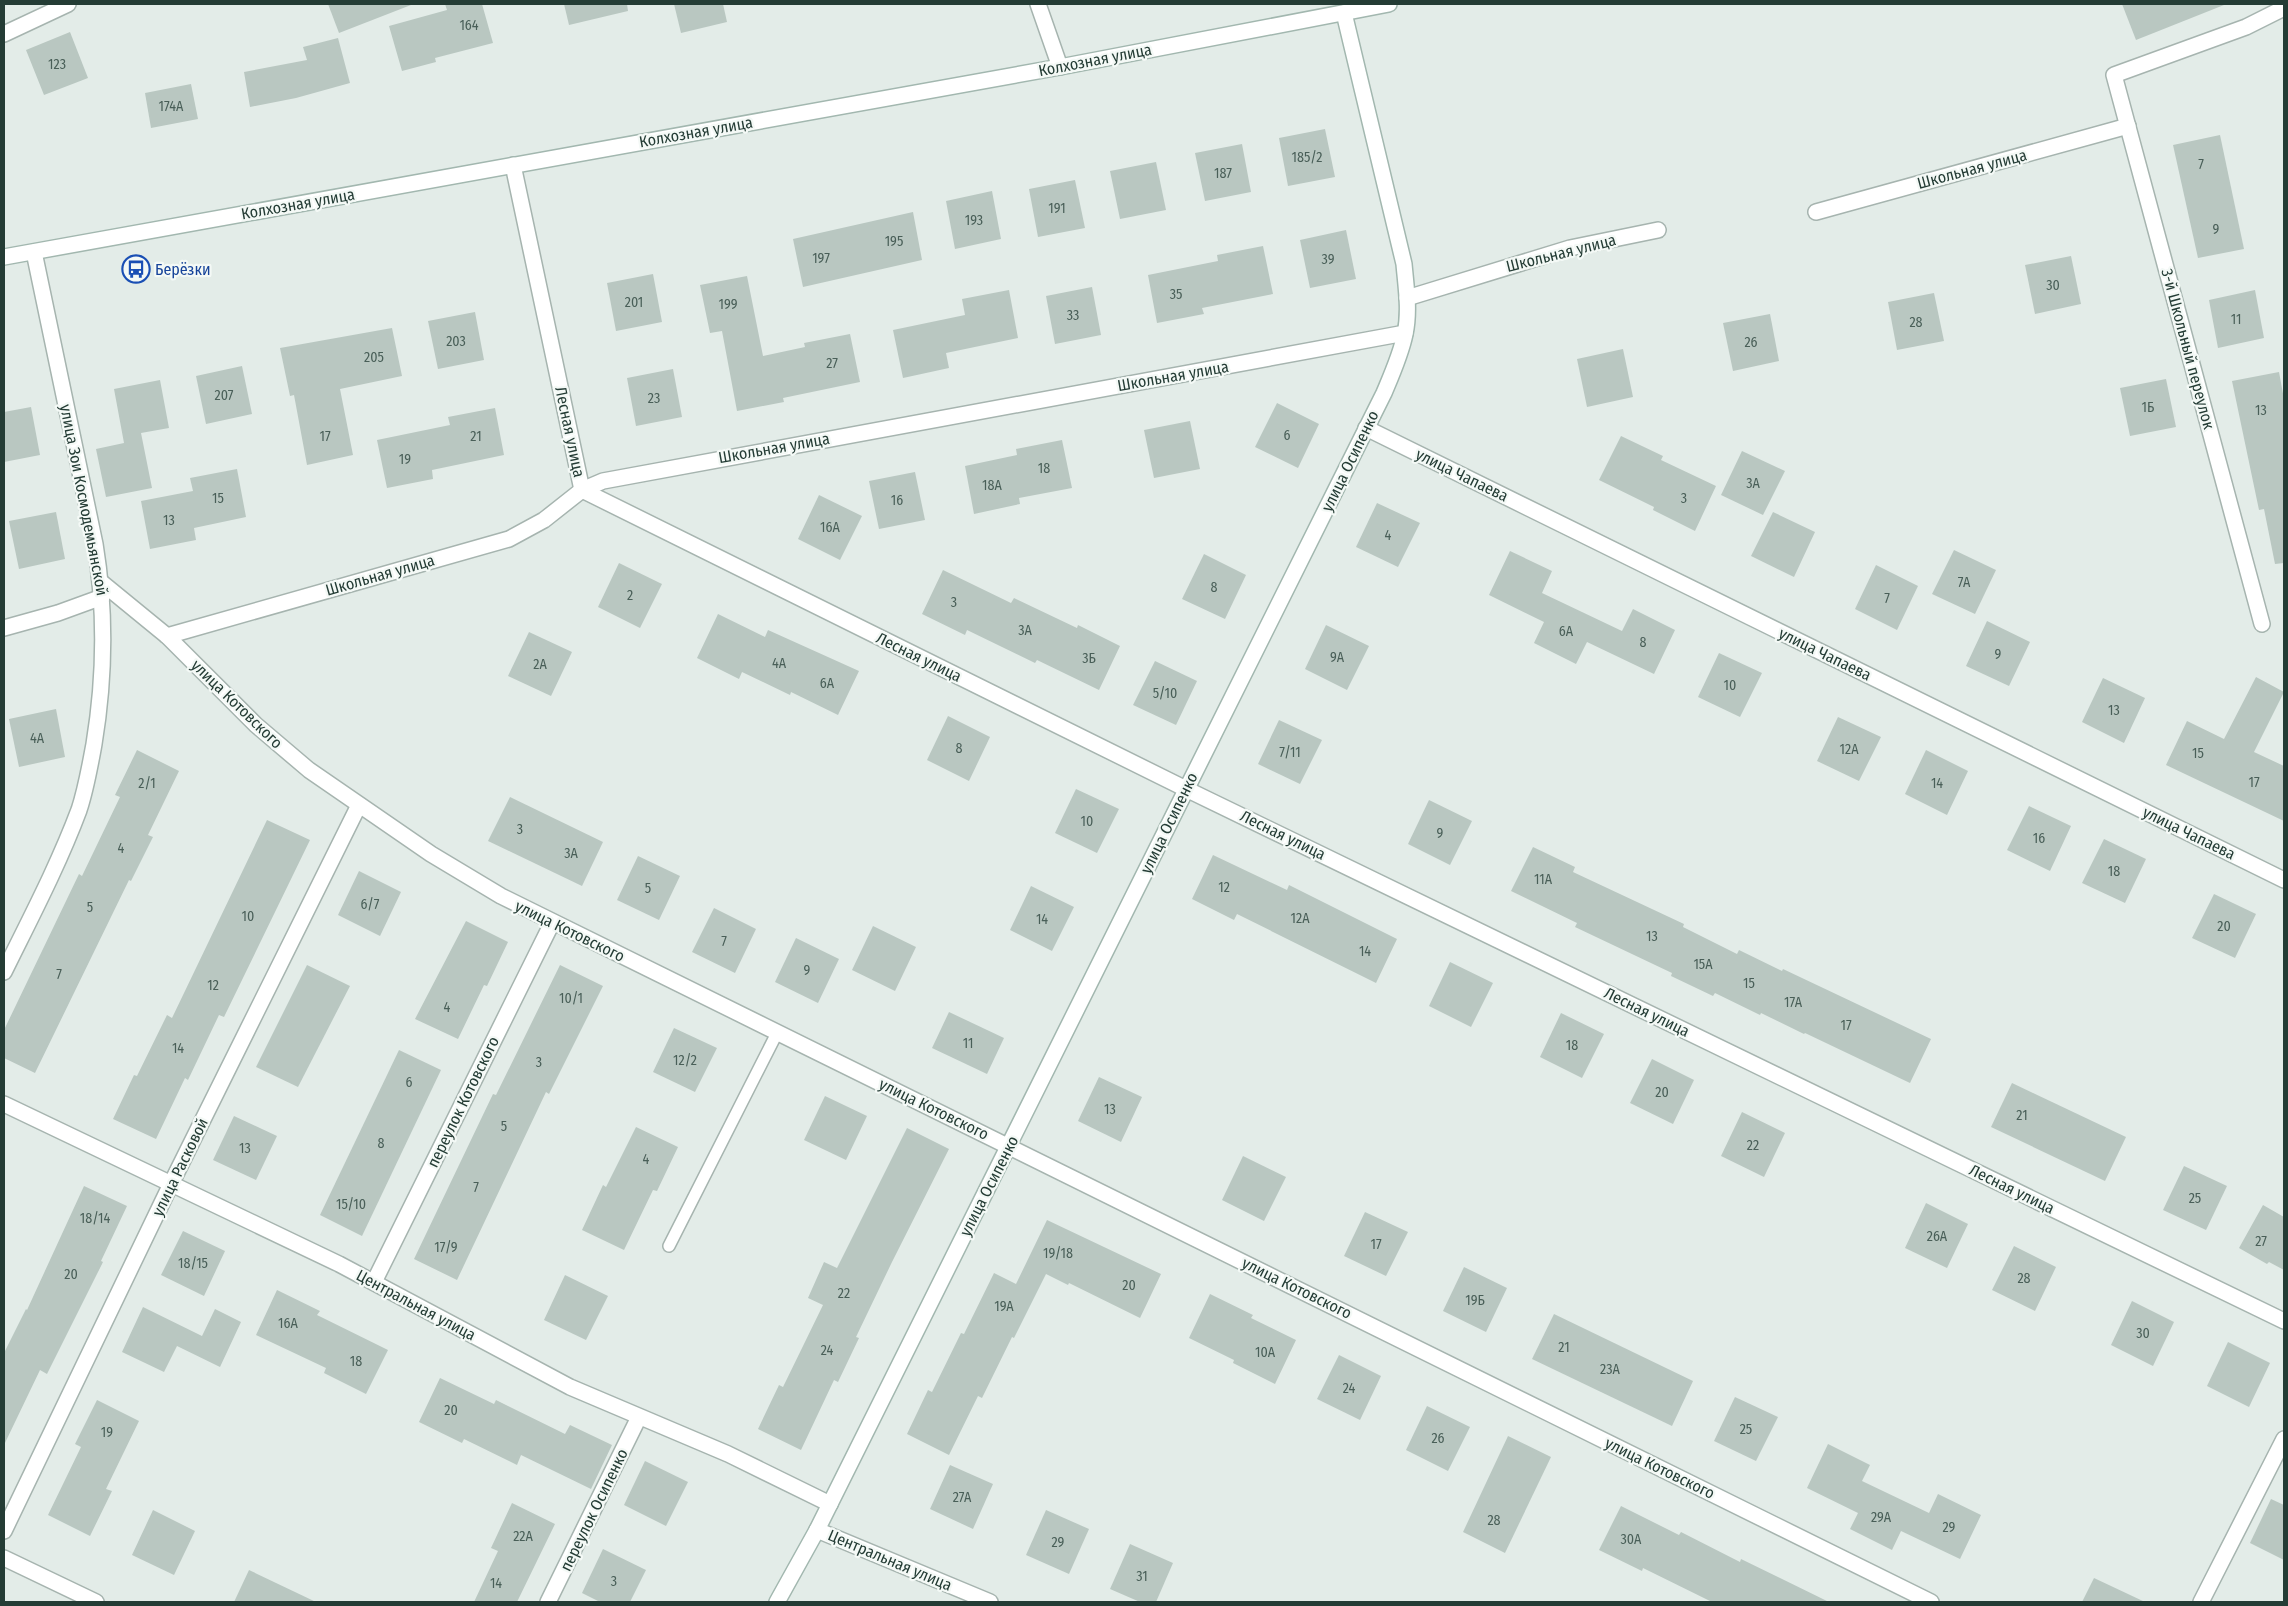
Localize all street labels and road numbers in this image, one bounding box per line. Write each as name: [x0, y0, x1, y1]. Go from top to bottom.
street label: Колхозная улица: [1037, 40, 1153, 80]
street label: Колхозная улица: [638, 113, 754, 151]
street label: Школьная улица: [1915, 145, 2029, 193]
street label: Колхозная улица: [240, 185, 356, 223]
street label: Школьная улица: [1504, 230, 1618, 276]
street label: 3-й Школьный переулок: [2157, 267, 2219, 432]
street label: Школьная улица: [1116, 357, 1230, 395]
street label: Лесная улица: [551, 385, 589, 479]
street label: улица Зои Космодемьянской: [56, 403, 112, 597]
street label: улица Осипенко: [1317, 407, 1383, 515]
street label: Школьная улица: [717, 429, 831, 467]
street label: улица Чапаева: [1413, 444, 1511, 506]
street label: Школьная улица: [323, 550, 437, 600]
street label: улица Чапаева: [1776, 623, 1874, 685]
street label: Лесная улица: [873, 628, 965, 686]
street label: улица Котовского: [187, 656, 287, 752]
street label: улица Осипенко: [1136, 769, 1202, 877]
street label: улица Чапаева: [2140, 802, 2238, 864]
street label: Лесная улица: [1237, 806, 1329, 864]
street label: улица Котовского: [512, 896, 628, 966]
street label: Лесная улица: [1601, 983, 1693, 1041]
street label: переулок Котовского: [423, 1033, 503, 1171]
street label: улица Котовского: [876, 1074, 992, 1144]
street label: улица Расковой: [148, 1115, 212, 1219]
street label: улица Осипенко: [956, 1133, 1022, 1239]
street label: Лесная улица: [1966, 1160, 2058, 1218]
street label: улица Котовского: [1239, 1253, 1355, 1323]
street label: Центральная улица: [353, 1265, 479, 1345]
street label: улица Котовского: [1602, 1433, 1718, 1503]
street label: переулок Осипенко: [556, 1446, 632, 1574]
street label: Центральная улица: [825, 1525, 955, 1595]

